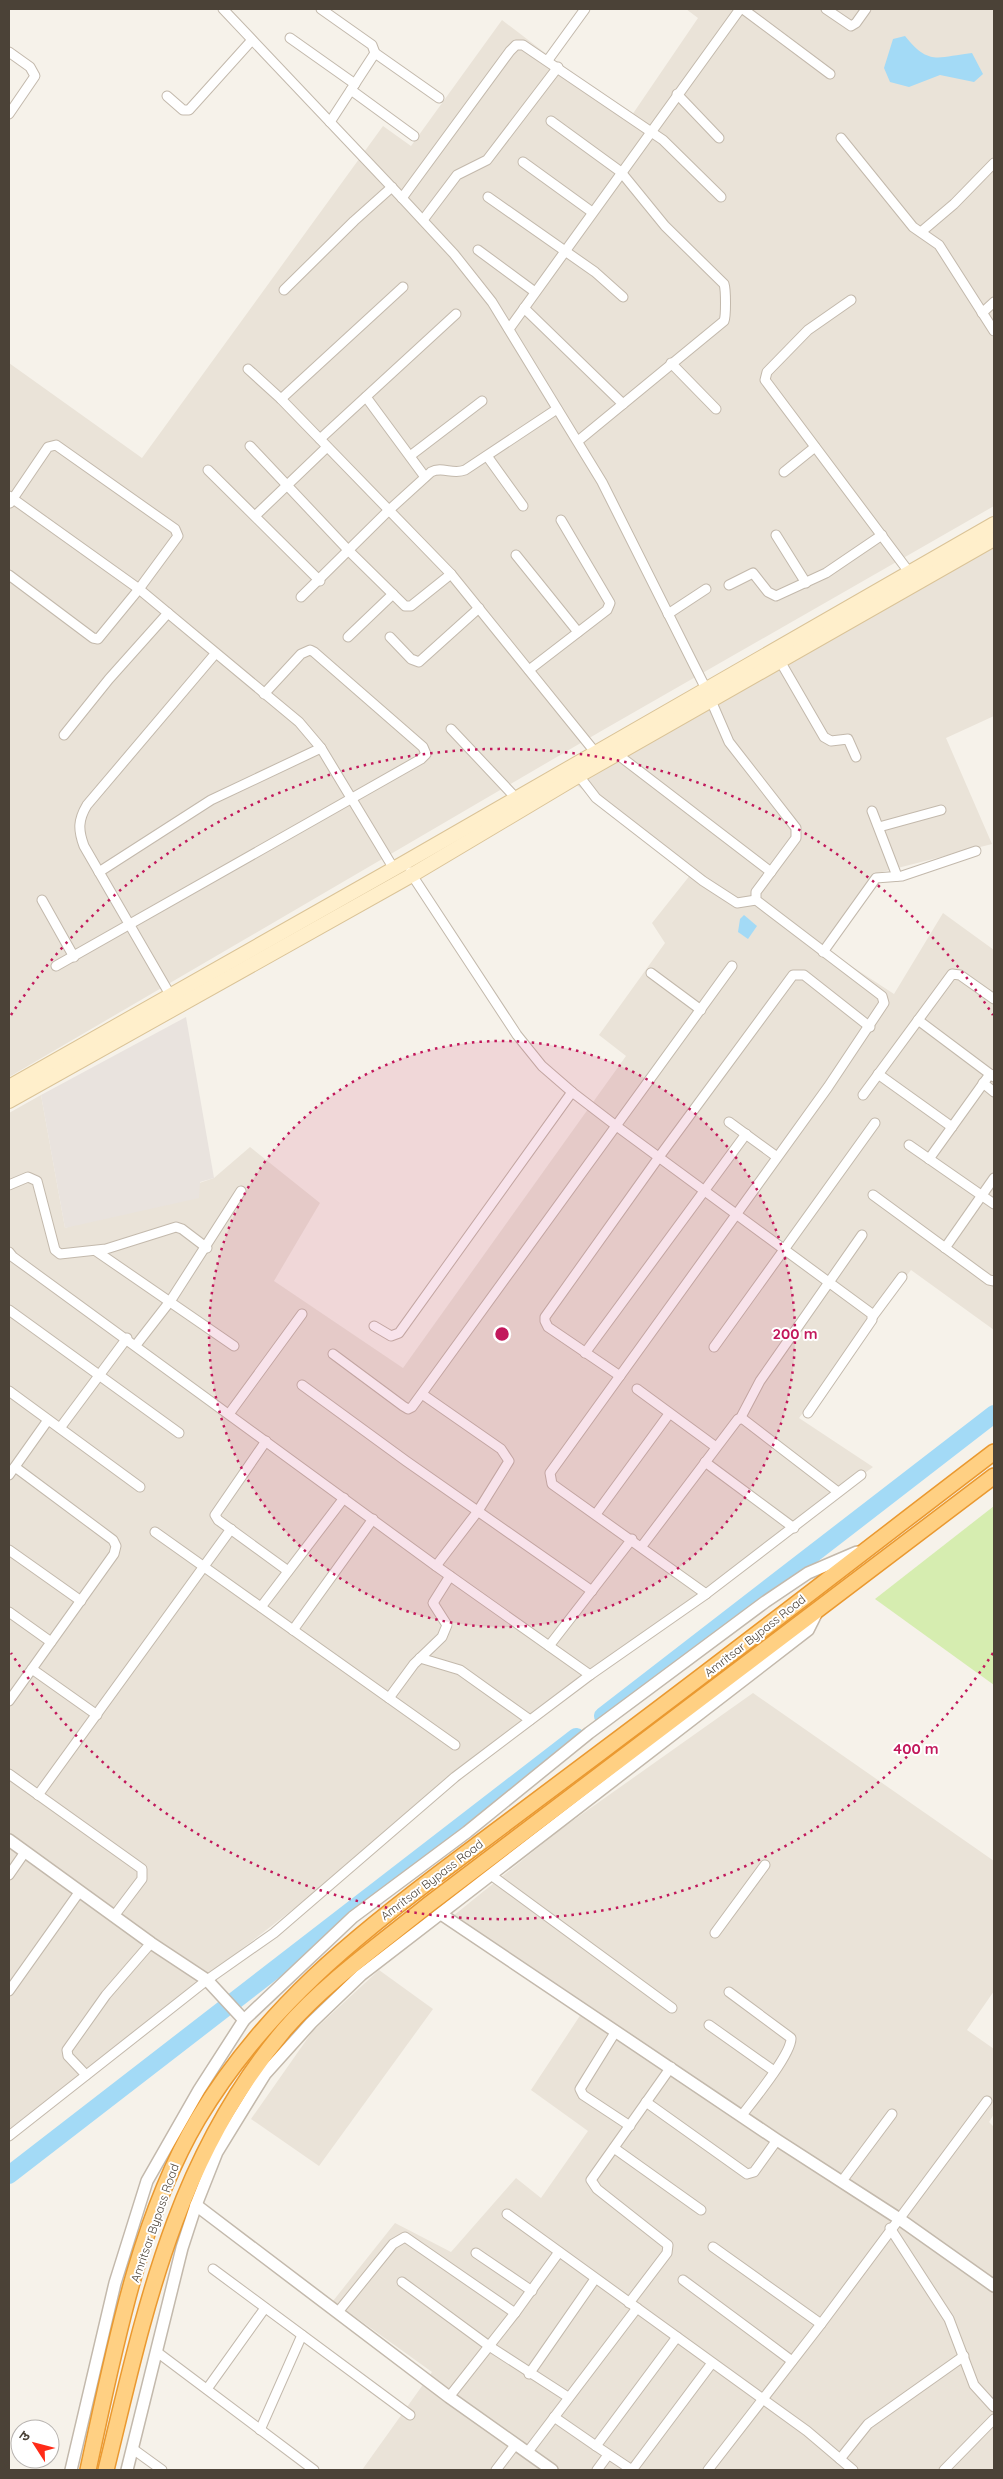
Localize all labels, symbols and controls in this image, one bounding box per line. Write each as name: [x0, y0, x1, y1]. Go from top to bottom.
text: 200 m: [773, 1324, 818, 1343]
centre of rings: [493, 1325, 511, 1343]
street label: Amritsar Bypass Road: [701, 1591, 808, 1680]
text: 400 m: [893, 1739, 939, 1758]
street label: Amritsar Bypass Road: [377, 1836, 486, 1923]
street label: Amritsar Bypass Road: [127, 2161, 182, 2284]
north arrow: [10, 2419, 60, 2469]
text: उ: [15, 2427, 35, 2445]

